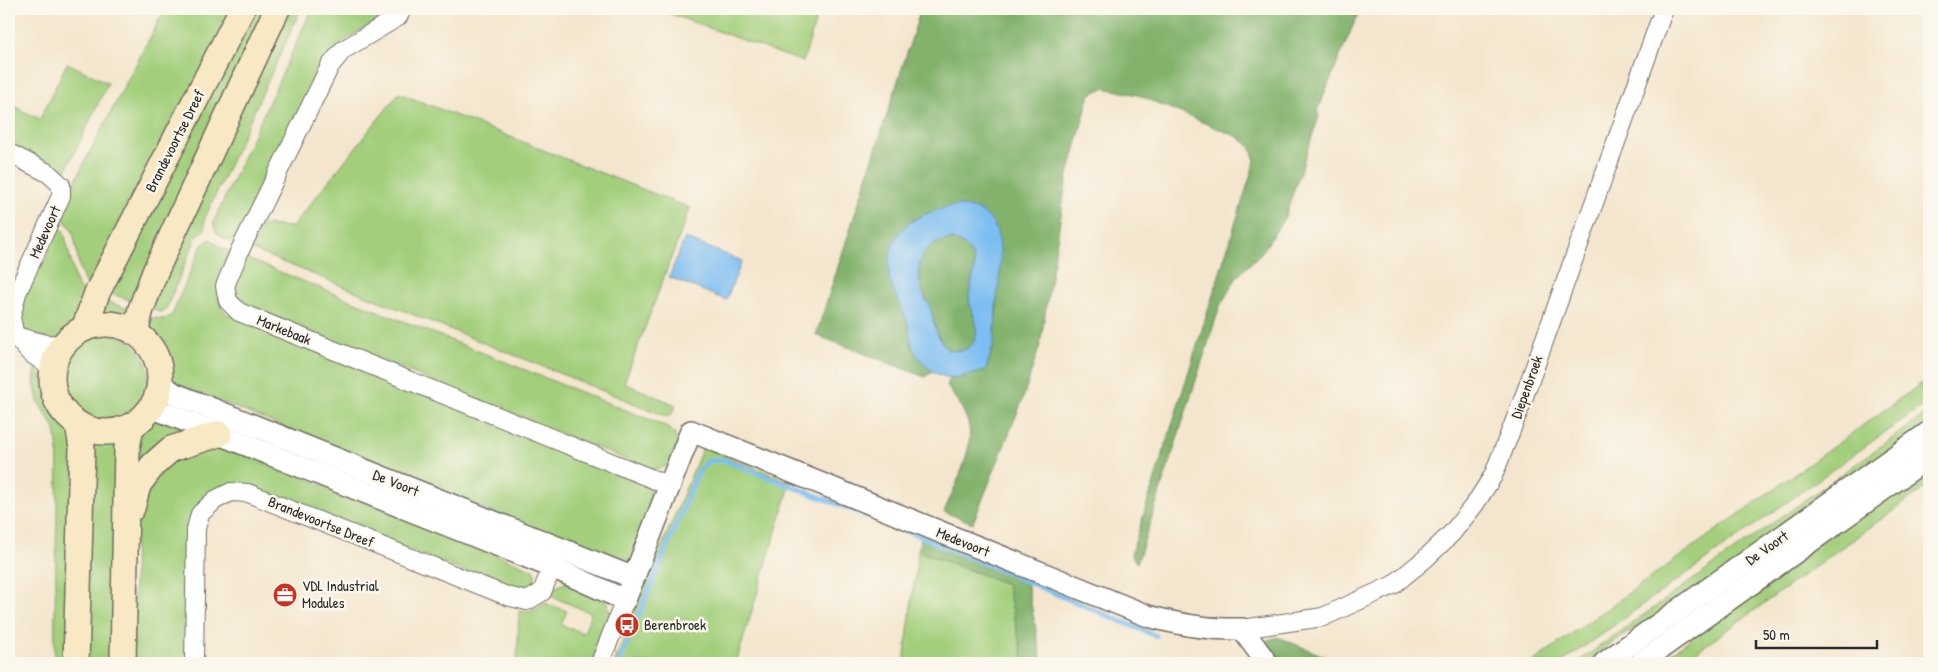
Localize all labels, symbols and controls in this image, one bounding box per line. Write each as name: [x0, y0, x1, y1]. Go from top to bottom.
street label: Brandevoortse Dreef: [140, 85, 210, 196]
street label: Medevoort: [24, 201, 66, 262]
street label: Markebaak: [254, 309, 315, 350]
street label: Diepenbroek: [1505, 352, 1548, 421]
street label: De Voort: [370, 464, 423, 502]
street label: Brandevoortse Dreef: [265, 491, 378, 553]
street label: Medevoort: [933, 521, 994, 562]
street label: De Voort: [1741, 525, 1793, 570]
place label: VDL Industrial Modules: [302, 575, 379, 613]
office icon: VDL Industrial Modules: [272, 582, 298, 608]
bus stop icon: Berenbroek: [614, 612, 640, 638]
place label: Berenbroek: [644, 614, 706, 635]
scale bar: [1756, 617, 1877, 649]
text: 50 m: [1763, 624, 1790, 645]

